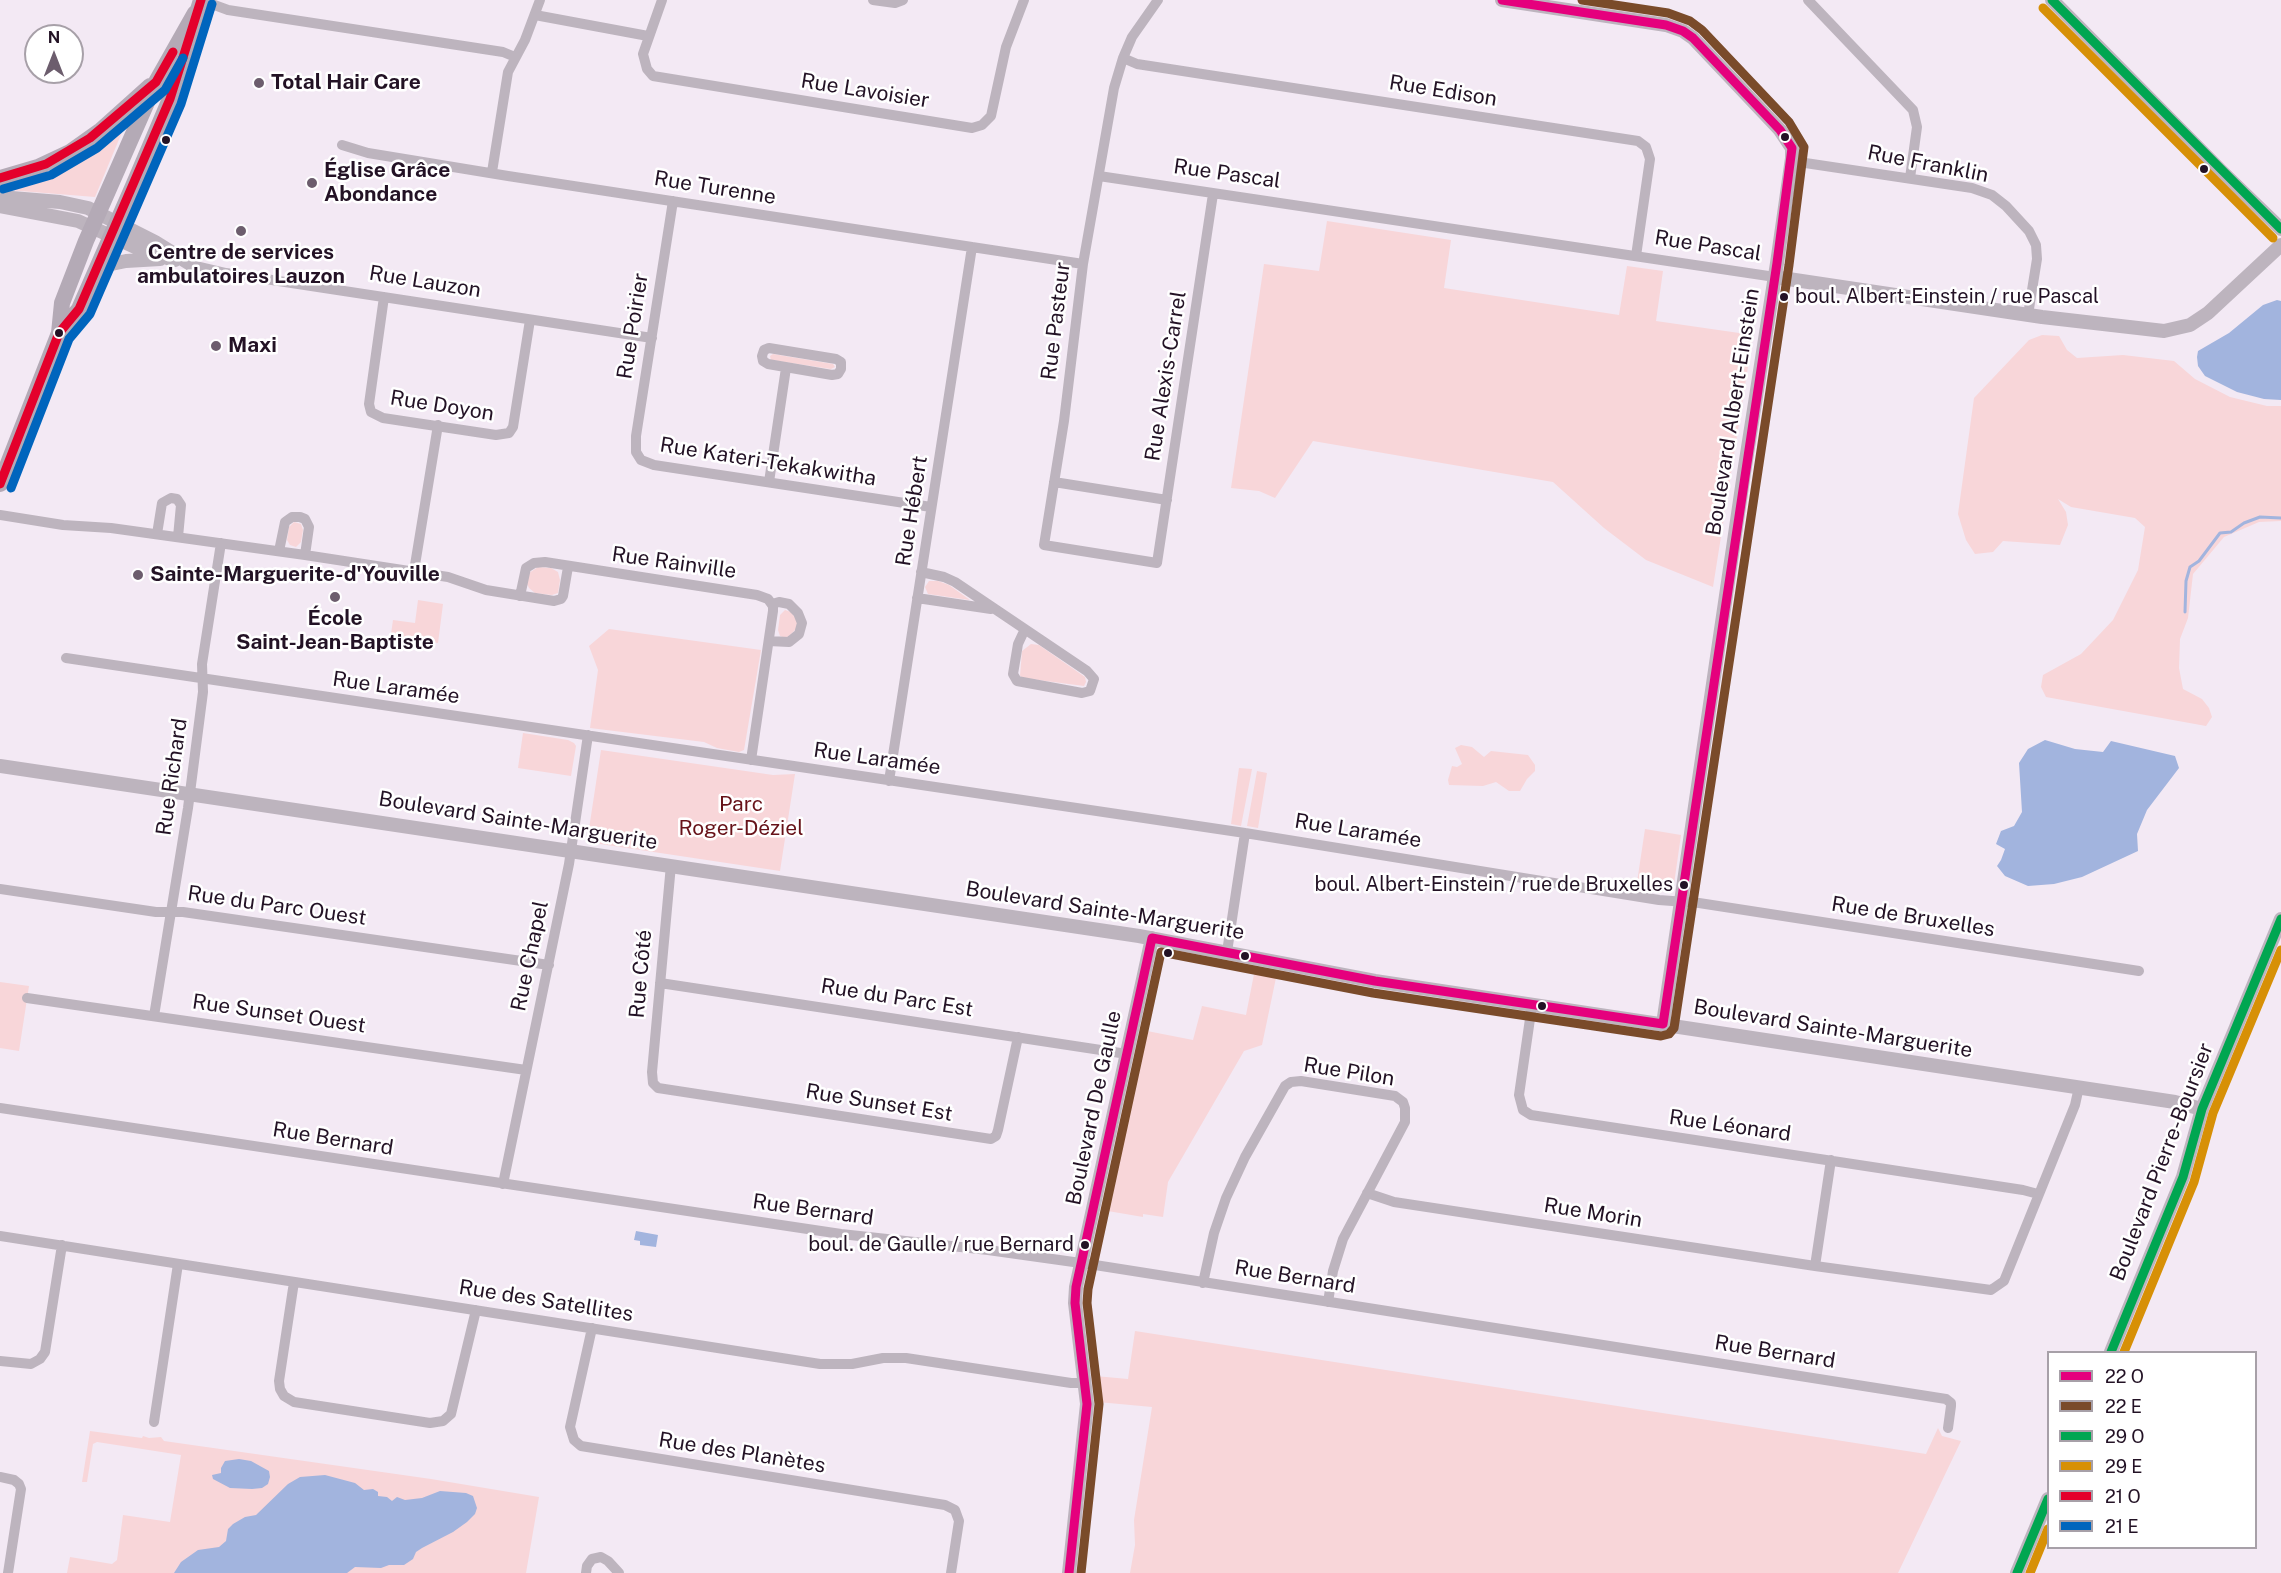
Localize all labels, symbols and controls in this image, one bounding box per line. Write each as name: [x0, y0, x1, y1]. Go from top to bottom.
north arrow: [24, 24, 84, 84]
text: N: [48, 28, 60, 47]
street label: Rue Lavoisier: [799, 68, 931, 114]
place label: Total Hair Care: [271, 70, 421, 96]
street label: Rue Edison: [1387, 70, 1499, 112]
marker: Total Hair Care: [252, 76, 266, 90]
unlabelled marker: [1779, 131, 1791, 143]
unlabelled marker: [160, 134, 172, 146]
street label: Rue Franklin: [1865, 140, 1991, 188]
street label: Rue Pascal: [1172, 154, 1282, 194]
place label: Église Grâce Abondance: [324, 158, 450, 208]
unlabelled marker: [2198, 163, 2210, 175]
street label: Rue Turenne: [652, 166, 778, 210]
marker: Église Grâce Abondance: [305, 176, 319, 190]
marker: Centre de services ambulatoires Lauzon: [234, 224, 248, 238]
street label: Rue Pascal: [1653, 225, 1763, 267]
place label: Centre de services ambulatoires Lauzon: [137, 240, 345, 290]
street label: Rue Lauzon: [367, 261, 483, 303]
street label: Rue Pasteur: [1036, 261, 1076, 381]
street label: Rue Poirier: [612, 271, 654, 381]
place label: boul. Albert-Einstein / rue Pascal: [1795, 285, 2099, 309]
street label: Boulevard Albert-Einstein: [1701, 286, 1765, 538]
street label: Rue Alexis-Carrel: [1140, 289, 1192, 463]
marker: boul. Albert-Einstein / rue Pascal: [1778, 291, 1790, 303]
unlabelled marker: [53, 327, 65, 339]
place label: Maxi: [228, 333, 277, 359]
marker: Maxi: [209, 339, 223, 353]
street label: Rue Doyon: [388, 385, 496, 427]
street label: Rue Kateri-Tekakwitha: [658, 432, 878, 492]
street label: Rue Hébert: [891, 454, 933, 568]
street label: Rue Rainville: [610, 542, 738, 584]
place label: Sainte-Marguerite-d'Youville: [150, 562, 440, 588]
marker: Sainte-Marguerite-d'Youville: [131, 568, 145, 582]
marker: École Saint-Jean-Baptiste: [328, 590, 342, 604]
place label: École Saint-Jean-Baptiste: [236, 606, 434, 656]
street label: Rue Laramée: [331, 667, 461, 709]
street label: Rue Richard: [151, 717, 193, 837]
street label: Rue Laramée: [812, 738, 942, 780]
street label: Boulevard Sainte-Marguerite: [377, 786, 659, 856]
park label: Parc Roger-Déziel: [678, 792, 804, 842]
street label: Rue Laramée: [1293, 809, 1423, 853]
place label: boul. Albert-Einstein / rue de Bruxelles: [1314, 873, 1673, 897]
street label: Boulevard Sainte-Marguerite: [964, 876, 1246, 946]
marker: boul. Albert-Einstein / rue de Bruxelles: [1678, 879, 1690, 891]
street label: Rue du Parc Ouest: [186, 881, 368, 931]
street label: Rue de Bruxelles: [1830, 892, 1996, 942]
street label: Rue Chapel: [506, 899, 554, 1013]
street label: Rue Côté: [625, 929, 657, 1019]
unlabelled marker: [1162, 947, 1174, 959]
unlabelled marker: [1239, 950, 1251, 962]
street label: Rue du Parc Est: [819, 974, 975, 1022]
street label: Rue Sunset Ouest: [191, 989, 367, 1039]
street label: Boulevard Sainte-Marguerite: [1692, 994, 1974, 1064]
unlabelled marker: [1536, 1000, 1548, 1012]
street label: Boulevard De Gaulle: [1061, 1008, 1127, 1208]
street label: Boulevard Pierre-Boursier: [2105, 1040, 2219, 1284]
street label: Rue Pilon: [1302, 1052, 1396, 1092]
street label: Rue Sunset Est: [804, 1079, 954, 1127]
street label: Rue Léonard: [1667, 1105, 1793, 1147]
street label: Rue Bernard: [271, 1117, 395, 1161]
street label: Rue Bernard: [751, 1189, 875, 1231]
street label: Rue Morin: [1542, 1193, 1644, 1233]
place label: boul. de Gaulle / rue Bernard: [808, 1233, 1074, 1257]
marker: boul. de Gaulle / rue Bernard: [1079, 1239, 1091, 1251]
street label: Rue Bernard: [1233, 1255, 1357, 1299]
street label: Rue des Satellites: [457, 1275, 635, 1327]
street label: Rue Bernard: [1713, 1330, 1837, 1374]
legend: [2047, 1351, 2257, 1549]
text: 22 O: [2105, 1366, 2144, 1387]
text: 22 E: [2105, 1396, 2142, 1417]
text: 29 O: [2105, 1426, 2145, 1447]
street label: Rue des Planètes: [657, 1427, 827, 1479]
text: 29 E: [2105, 1456, 2143, 1477]
text: 21 O: [2105, 1486, 2141, 1507]
text: 21 E: [2105, 1516, 2139, 1537]

